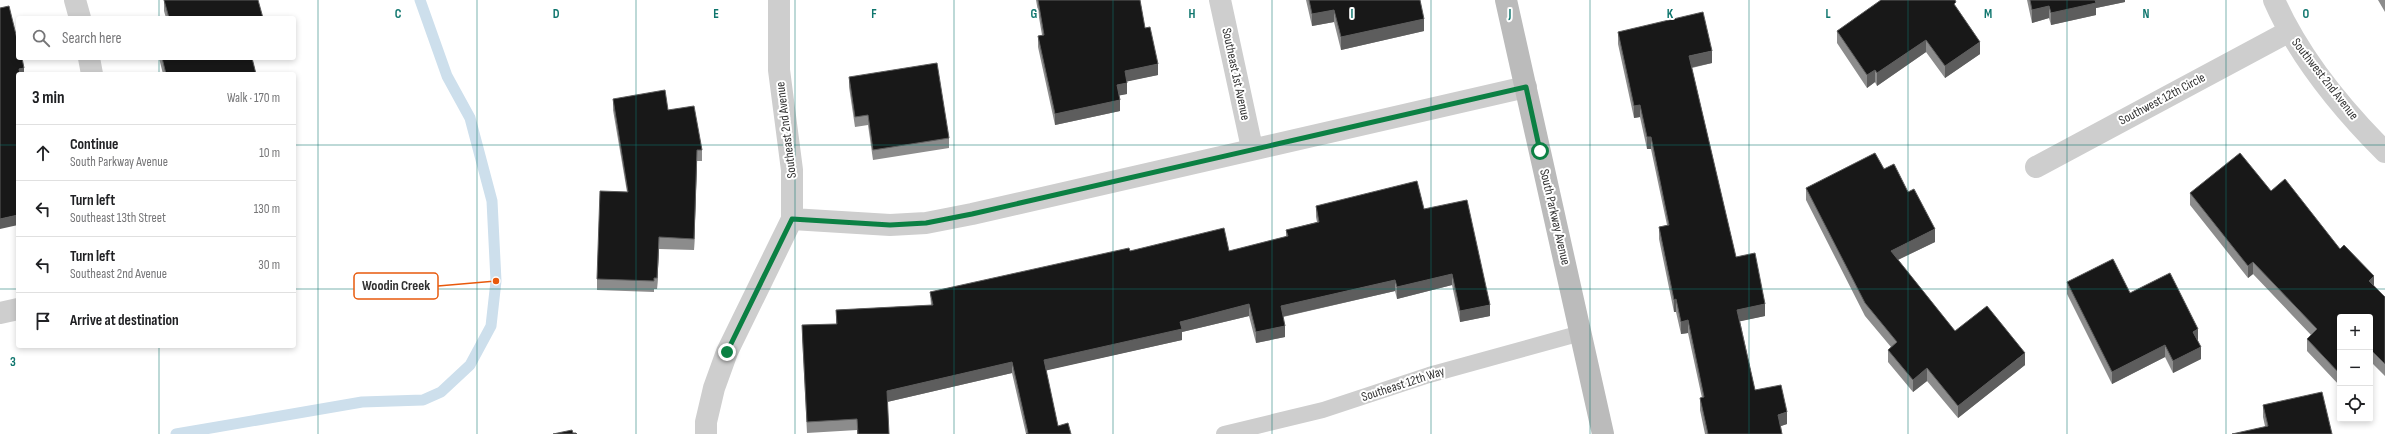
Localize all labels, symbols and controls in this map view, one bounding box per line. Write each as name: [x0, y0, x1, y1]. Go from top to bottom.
text: C: [395, 6, 402, 22]
text: D: [553, 6, 560, 22]
text: E: [713, 6, 719, 22]
text: F: [871, 6, 877, 22]
text: G: [1031, 6, 1038, 22]
text: H: [1189, 6, 1196, 22]
text: I: [1351, 6, 1354, 22]
text: J: [1508, 6, 1512, 22]
text: K: [1667, 6, 1674, 22]
text: L: [1825, 6, 1831, 22]
text: M: [1984, 6, 1992, 22]
text: N: [2143, 6, 2150, 22]
text: O: [2303, 6, 2310, 22]
search box: [16, 16, 296, 60]
street label: Southeast 1st Avenue: [1218, 26, 1254, 122]
icon: search: [30, 27, 52, 49]
text: Search here: [62, 29, 122, 48]
street label: Southwest 2nd Avenue: [2288, 35, 2362, 123]
street label: Southwest 12th Circle: [2116, 69, 2208, 129]
street label: Southeast 2nd Avenue: [772, 81, 800, 179]
text: 3 min: [32, 88, 65, 108]
text: Walk · 170 m: [227, 90, 280, 106]
text: Continue: [70, 135, 119, 154]
icon: ahead: [32, 142, 54, 164]
route start: [1531, 142, 1549, 160]
text: 10 m: [259, 145, 280, 161]
text: South Parkway Avenue: [70, 154, 168, 170]
street label: South Parkway Avenue: [1536, 167, 1574, 267]
text: Turn left: [70, 191, 115, 210]
icon: left: [32, 198, 54, 220]
text: 130 m: [254, 201, 280, 217]
text: Southeast 13th Street: [70, 210, 166, 226]
text: Turn left: [70, 247, 115, 266]
icon: left: [32, 254, 54, 276]
text: 30 m: [258, 257, 280, 273]
text: Southeast 2nd Avenue: [70, 266, 167, 282]
callout: Woodin Creek: [354, 273, 438, 299]
text: Woodin Creek: [362, 277, 430, 294]
icon: arrive: [32, 310, 54, 332]
text: Arrive at destination: [70, 311, 179, 330]
map controls: [2337, 314, 2373, 422]
button: +: [2337, 314, 2373, 350]
route end: [718, 343, 736, 361]
button: −: [2337, 350, 2373, 386]
text: 3: [10, 354, 16, 370]
street label: Southeast 12th Way: [1359, 363, 1447, 405]
button: locate: [2337, 386, 2373, 422]

